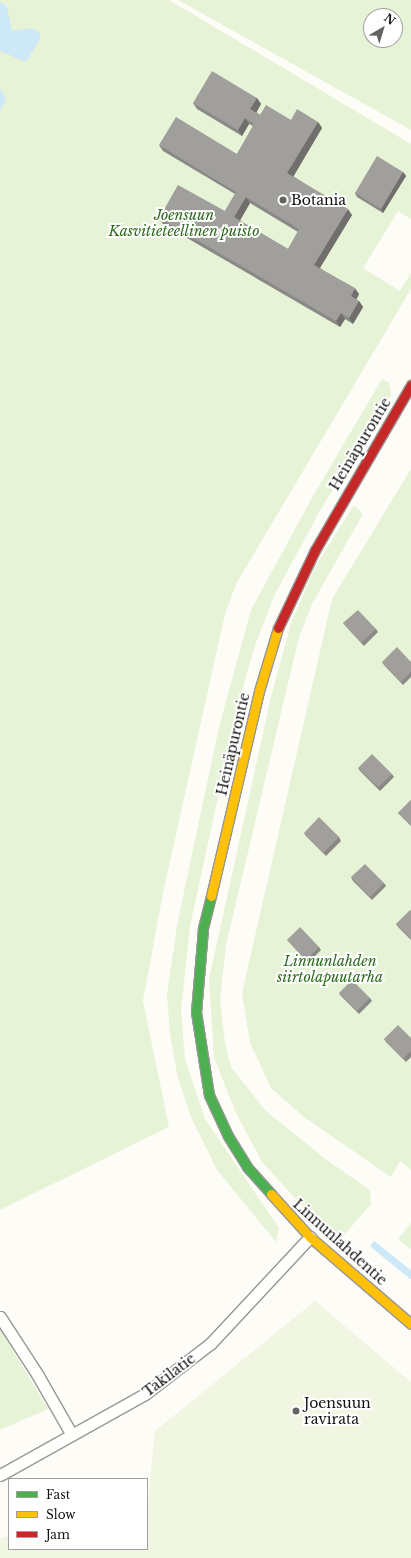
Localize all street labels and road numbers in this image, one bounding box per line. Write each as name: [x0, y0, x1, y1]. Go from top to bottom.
street label: Heinäpurontie: [326, 395, 394, 493]
street label: Heinäpurontie: [213, 691, 253, 797]
street label: Linnunlahdentie: [290, 1195, 390, 1289]
street label: Takilatie: [139, 1350, 199, 1400]

